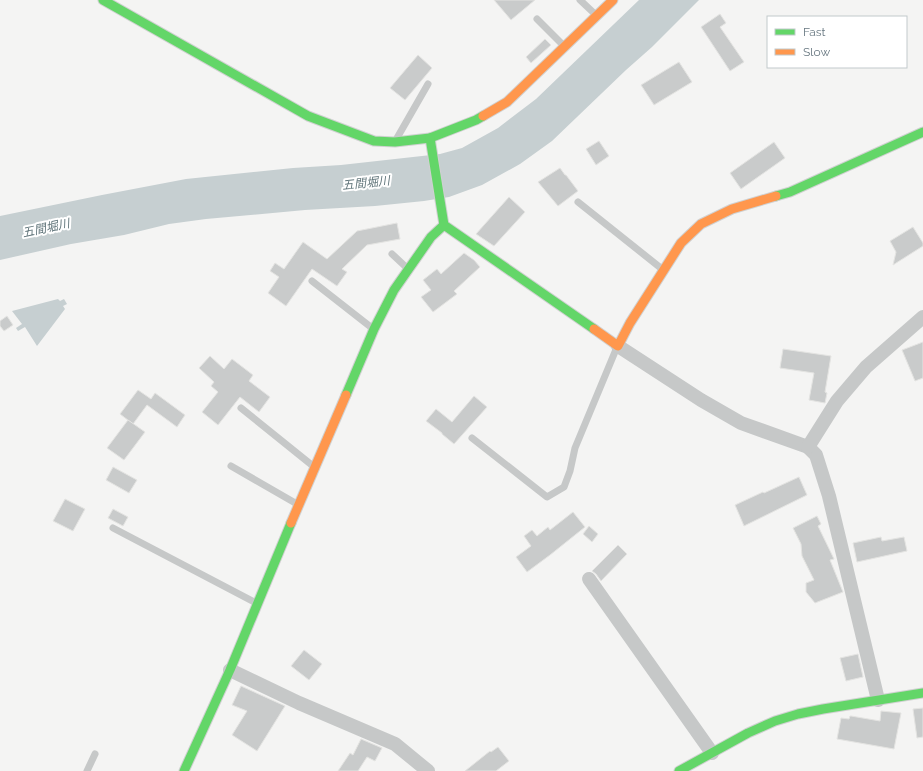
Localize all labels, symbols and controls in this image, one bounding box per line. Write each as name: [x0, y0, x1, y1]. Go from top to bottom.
legend: [767, 16, 907, 68]
text: Fast: [803, 25, 826, 39]
text: Slow: [803, 45, 830, 59]
water label: 五間堀川: [341, 173, 393, 192]
water label: 五間堀川: [21, 216, 73, 240]

